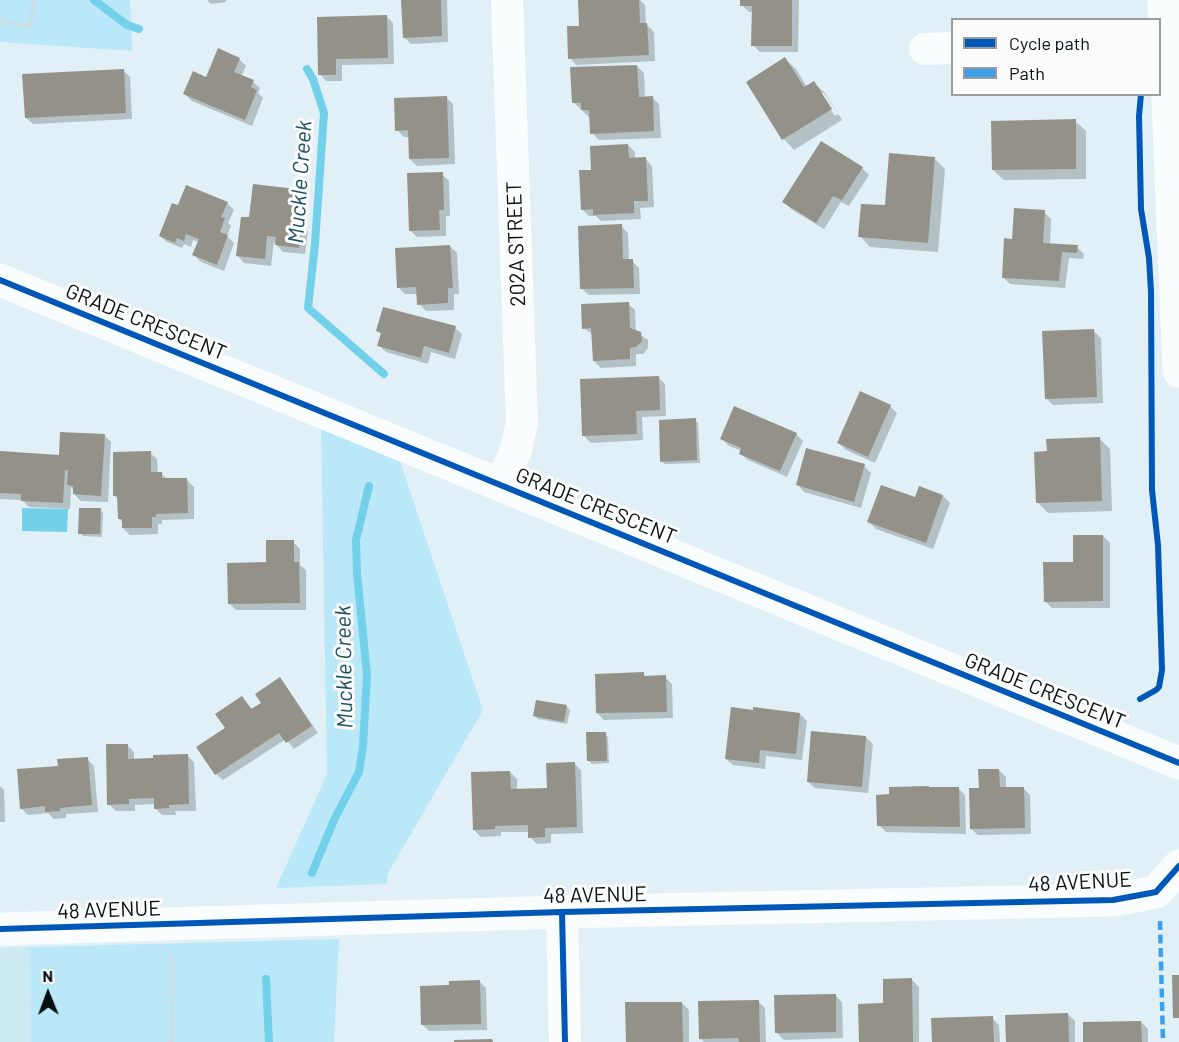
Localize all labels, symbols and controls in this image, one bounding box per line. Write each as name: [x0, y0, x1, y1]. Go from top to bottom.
legend: [951, 18, 1161, 96]
text: Cycle path: [1009, 32, 1090, 54]
text: Path: [1009, 62, 1045, 84]
water label: Muckle Creek: [283, 120, 317, 244]
street label: 202A STREET: [501, 181, 531, 307]
street label: GRADE CRESCENT: [62, 278, 230, 366]
street label: GRADE CRESCENT: [512, 462, 680, 550]
water label: Muckle Creek: [330, 605, 358, 729]
street label: GRADE CRESCENT: [961, 647, 1129, 735]
street label: 48 AVENUE: [1028, 867, 1132, 897]
street label: 48 AVENUE: [543, 881, 647, 909]
street label: 48 AVENUE: [57, 896, 161, 924]
north arrow: [18, 964, 78, 1024]
text: N: [42, 966, 53, 985]

